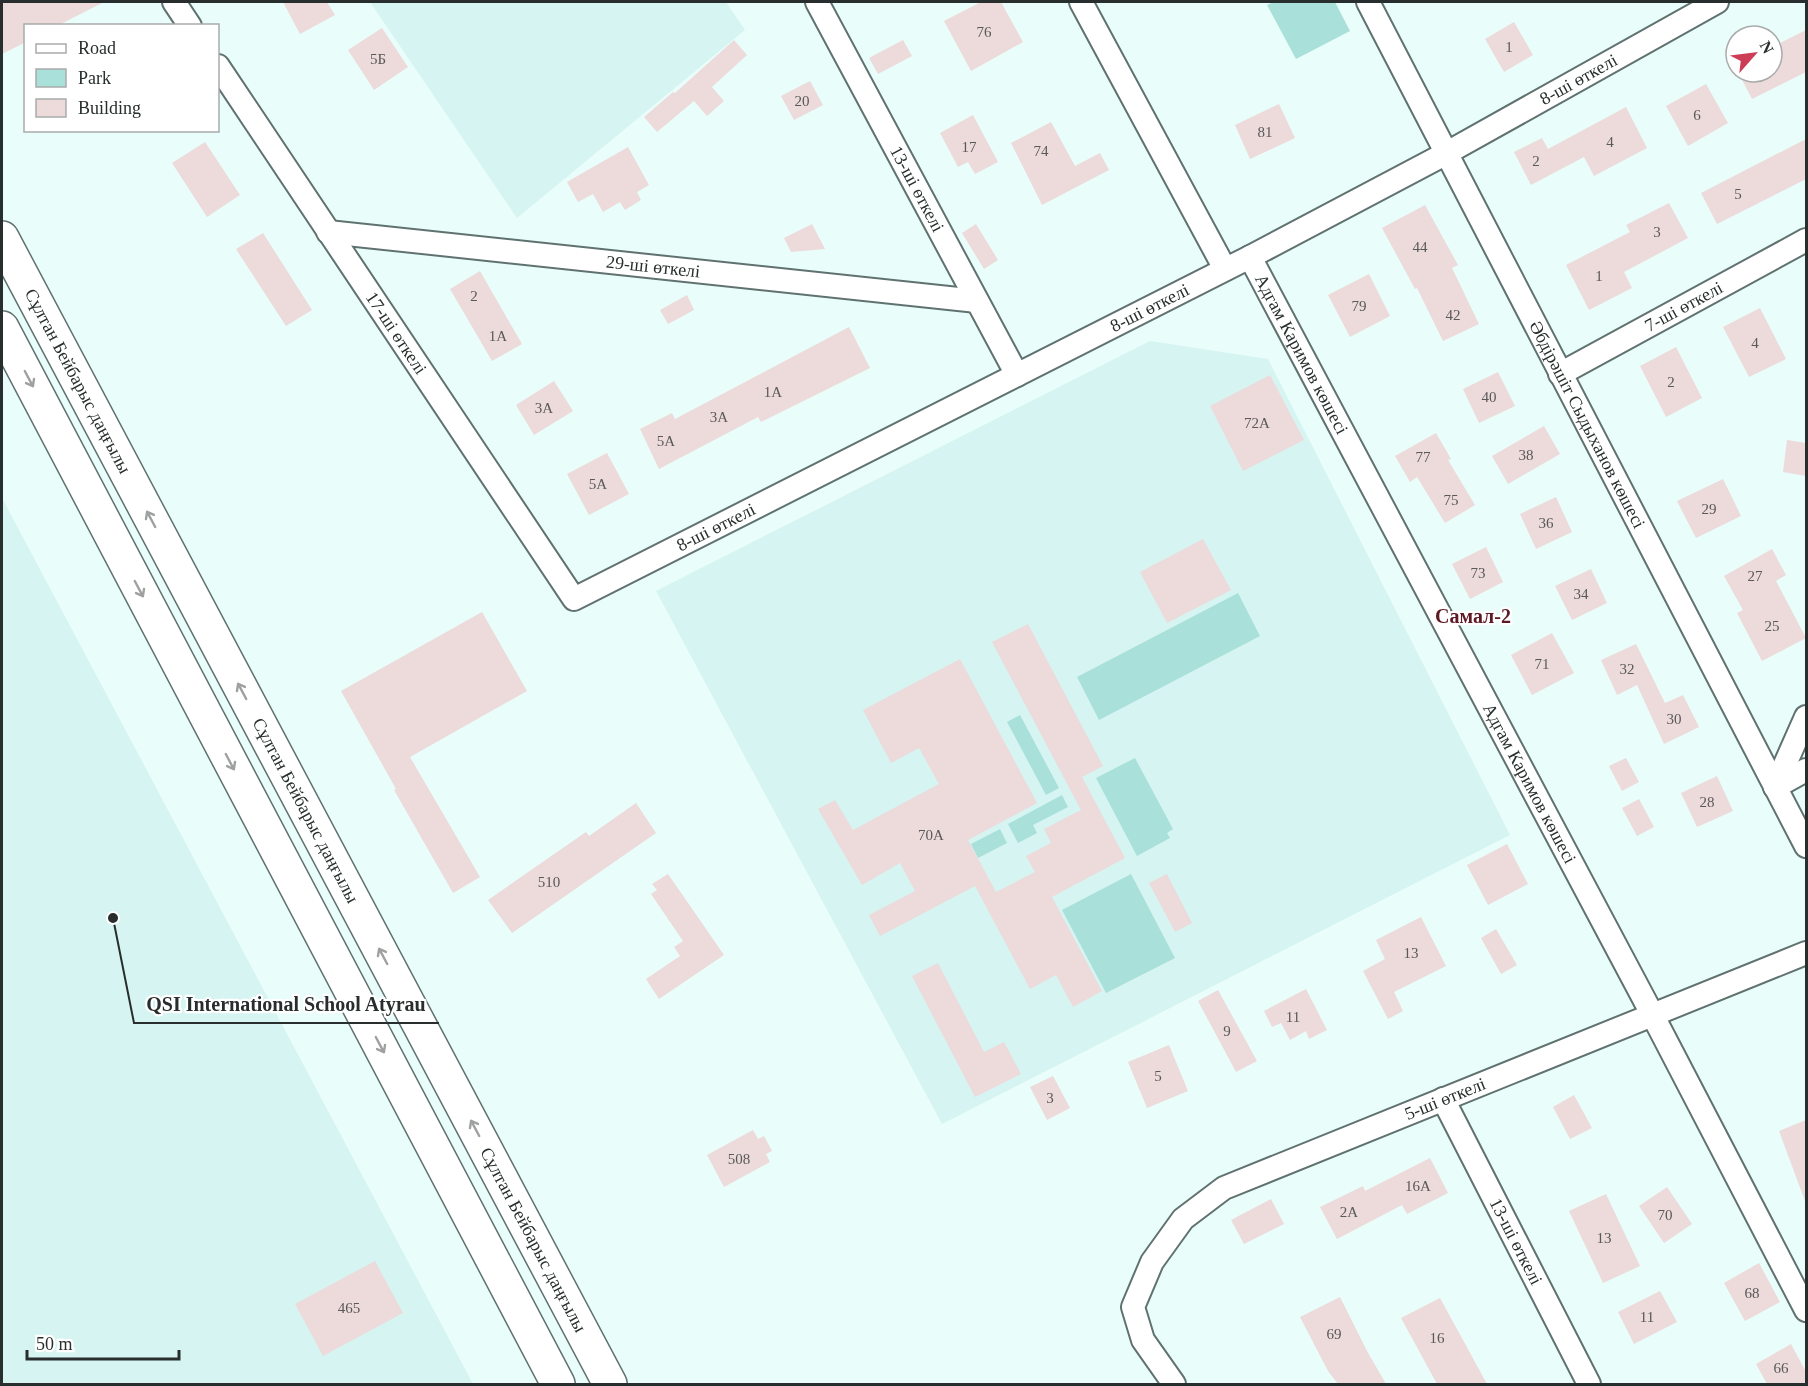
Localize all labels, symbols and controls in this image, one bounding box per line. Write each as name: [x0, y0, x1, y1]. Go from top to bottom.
legend: [24, 24, 219, 132]
house number: 76: [977, 24, 992, 40]
north arrow: [1724, 24, 1784, 84]
text: Road: [78, 38, 116, 58]
text: N: [1757, 38, 1777, 57]
house number: 1: [1505, 39, 1513, 55]
street label: 8-ші өткелі: [1536, 50, 1621, 109]
house number: 5Б: [370, 51, 386, 67]
text: Park: [78, 68, 111, 88]
house number: 20: [795, 93, 810, 109]
text: Building: [78, 98, 141, 118]
house number: 6: [1693, 107, 1701, 123]
house number: 81: [1258, 124, 1273, 140]
house number: 4: [1606, 134, 1614, 150]
house number: 17: [962, 139, 977, 155]
street label: 13-ші өткелі: [886, 142, 948, 235]
house number: 74: [1034, 143, 1049, 159]
house number: 2: [1532, 153, 1540, 169]
house number: 5: [1734, 186, 1742, 202]
house number: 3: [1653, 224, 1661, 240]
house number: 44: [1413, 239, 1428, 255]
street label: 29-ші өткелі: [605, 252, 701, 282]
house number: 1: [1595, 268, 1603, 284]
street label: Адгам Каримов көшесі: [1251, 271, 1352, 438]
street label: 7-ші өткелі: [1641, 277, 1726, 336]
street label: 8-ші өткелі: [1107, 280, 1192, 336]
street label: Сұлтан Бейбарыс даңғылы: [21, 285, 135, 477]
street label: 17-ші өткелі: [362, 288, 431, 378]
house number: 2: [470, 288, 478, 304]
house number: 79: [1352, 298, 1367, 314]
house number: 42: [1446, 307, 1461, 323]
street label: Әбдірәшіт Сыдыханов көшесі: [1525, 317, 1649, 532]
house number: 1А: [489, 328, 507, 344]
house number: 4: [1751, 335, 1759, 351]
one-way arrow: [24, 370, 35, 388]
house number: 2: [1667, 374, 1675, 390]
house number: 1А: [764, 384, 782, 400]
house number: 40: [1482, 389, 1497, 405]
house number: 3А: [535, 400, 553, 416]
house number: 3А: [710, 409, 728, 425]
house number: 72А: [1244, 415, 1270, 431]
house number: 5А: [657, 433, 675, 449]
house number: 38: [1519, 447, 1534, 463]
house number: 77: [1416, 449, 1431, 465]
house number: 5А: [589, 476, 607, 492]
house number: 75: [1444, 492, 1459, 508]
street label: 8-ші өткелі: [673, 499, 759, 555]
house number: 29: [1702, 501, 1717, 517]
one-way arrow: [145, 511, 157, 528]
house number: 36: [1539, 515, 1554, 531]
house number: 73: [1471, 565, 1486, 581]
house number: 27: [1748, 568, 1763, 584]
one-way arrow: [133, 580, 145, 597]
house number: 34: [1574, 586, 1589, 602]
district label: Самал-2: [1435, 605, 1511, 627]
house number: 25: [1765, 618, 1780, 634]
house number: 71: [1535, 656, 1550, 672]
house number: 32: [1620, 661, 1635, 677]
one-way arrow: [236, 683, 247, 701]
street label: Адгам Каримов көшесі: [1479, 700, 1580, 867]
house number: 30: [1667, 711, 1682, 727]
street label: Сұлтан Бейбарыс даңғылы: [249, 715, 363, 906]
one-way arrow: [225, 752, 236, 770]
house number: 28: [1700, 794, 1715, 810]
house number: 70А: [918, 827, 944, 843]
house number: 510: [538, 874, 560, 890]
house number: 13: [1404, 945, 1419, 961]
one-way arrow: [377, 948, 388, 966]
callout: QSI International School Atyrau: [134, 985, 439, 1023]
text: QSI International School Atyrau: [146, 993, 426, 1016]
house number: 11: [1286, 1009, 1300, 1025]
house number: 9: [1223, 1023, 1231, 1039]
one-way arrow: [375, 1036, 386, 1054]
house number: 5: [1154, 1068, 1162, 1084]
street label: 5-ші өткелі: [1402, 1073, 1489, 1124]
house number: 3: [1046, 1090, 1054, 1106]
one-way arrow: [469, 1120, 480, 1138]
street label: Сұлтан Бейбарыс даңғылы: [476, 1144, 591, 1336]
house number: 508: [728, 1151, 750, 1167]
house number: 16А: [1405, 1178, 1431, 1194]
street label: 13-ші өткелі: [1485, 1195, 1546, 1288]
house number: 2А: [1340, 1204, 1358, 1220]
house number: 70: [1658, 1207, 1673, 1223]
house number: 13: [1597, 1230, 1612, 1246]
house number: 68: [1745, 1285, 1760, 1301]
house number: 465: [338, 1300, 360, 1316]
house number: 11: [1640, 1309, 1654, 1325]
scale bar: [27, 1323, 178, 1361]
house number: 69: [1327, 1326, 1342, 1342]
house number: 16: [1430, 1330, 1445, 1346]
text: 50 m: [36, 1334, 73, 1354]
house number: 66: [1774, 1360, 1789, 1376]

